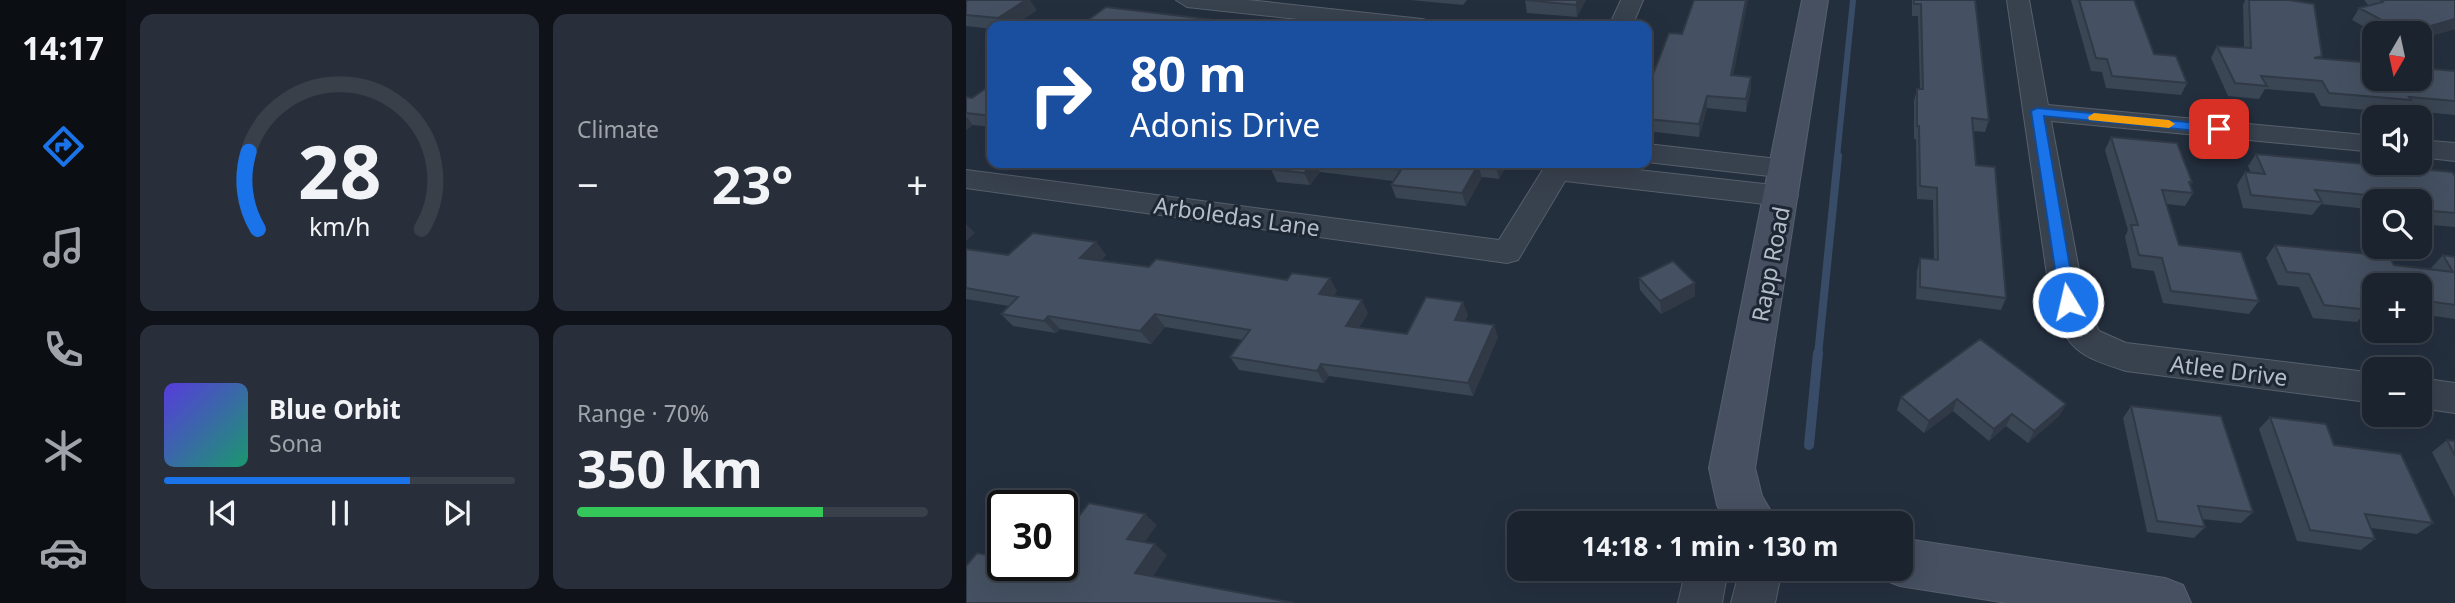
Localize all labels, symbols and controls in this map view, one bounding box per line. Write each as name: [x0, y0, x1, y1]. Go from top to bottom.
north arrow: [2362, 21, 2432, 91]
map controls: [2362, 21, 2432, 427]
text: 14:17: [22, 26, 104, 69]
text: 80 m: [1130, 40, 1247, 106]
icon: right: [1015, 49, 1106, 140]
pin: [2189, 99, 2249, 159]
text: Adonis Drive: [1130, 103, 1320, 146]
button: sound: [2362, 105, 2432, 175]
icon: arrive: [2200, 110, 2238, 148]
text: Climate: [577, 113, 659, 145]
text: 28: [298, 121, 381, 220]
icon: directions: [39, 122, 88, 171]
text: 23°: [712, 148, 793, 219]
text: −: [577, 158, 599, 210]
text: +: [906, 158, 928, 210]
street label: Arboledas Lane: [1152, 189, 1322, 243]
button: search: [2362, 189, 2432, 259]
street label: Rapp Road: [1743, 204, 1797, 324]
text: km/h: [309, 208, 370, 242]
icon: music: [39, 223, 88, 272]
position arrow: [2031, 265, 2105, 339]
button: +: [2362, 273, 2432, 343]
icon: phone: [39, 325, 88, 374]
street label: Atlee Drive: [2169, 347, 2289, 393]
button: −: [2362, 357, 2432, 427]
text: Blue Orbit: [269, 391, 401, 427]
text: Range · 70%: [577, 397, 709, 429]
icon: climate: [39, 426, 88, 475]
text: Sona: [269, 427, 323, 459]
text: 350 km: [577, 432, 763, 503]
speed limit sign: 30: [987, 490, 1078, 581]
icon: previous: [204, 494, 242, 532]
icon: pause: [321, 494, 359, 532]
icon: next: [438, 494, 476, 532]
icon: car: [39, 528, 88, 577]
text: 14:18 · 1 min · 130 m: [1582, 528, 1838, 564]

